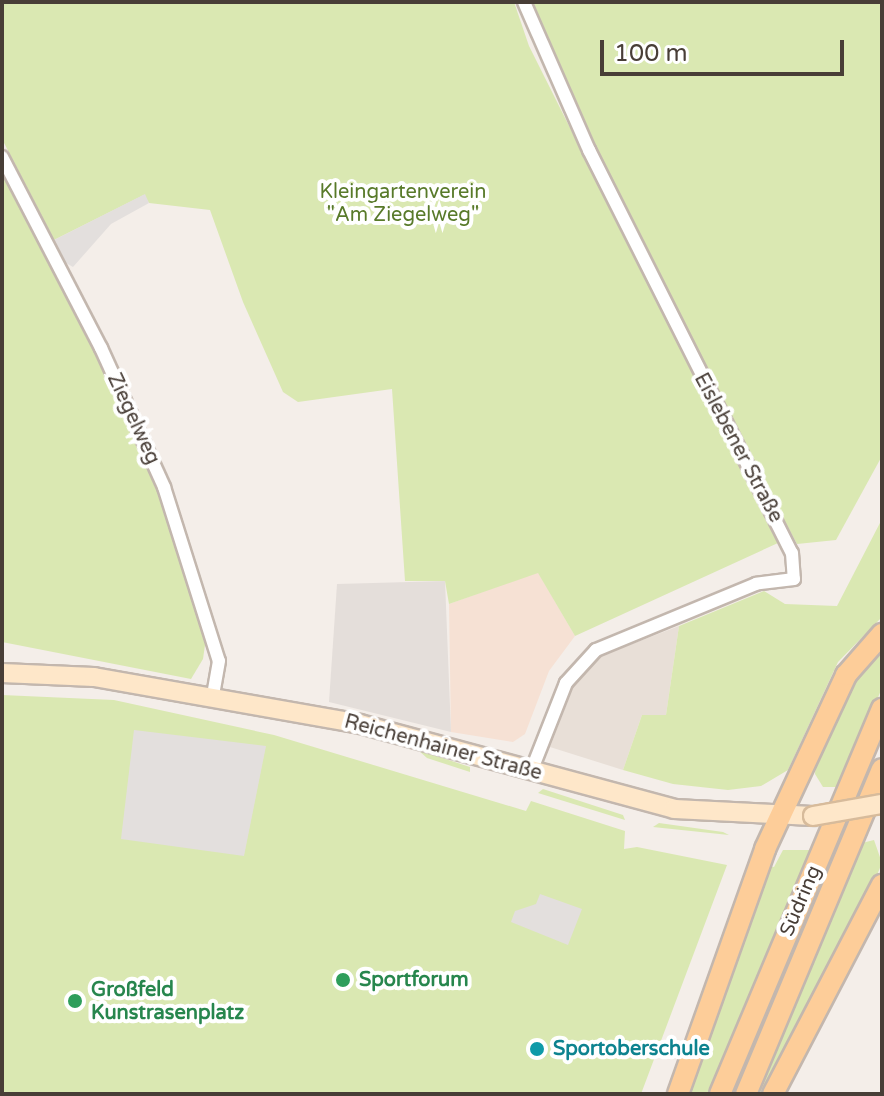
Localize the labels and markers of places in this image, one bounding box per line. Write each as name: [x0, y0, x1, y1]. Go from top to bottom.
place label: Sportforum: [359, 968, 469, 992]
marker: Sportforum: [334, 971, 352, 989]
place label: Großfeld Kunstrasenplatz: [91, 978, 244, 1025]
marker: Großfeld Kunstrasenplatz: [66, 992, 84, 1010]
place label: Sportoberschule: [553, 1037, 710, 1061]
marker: Sportoberschule: [528, 1040, 546, 1058]

